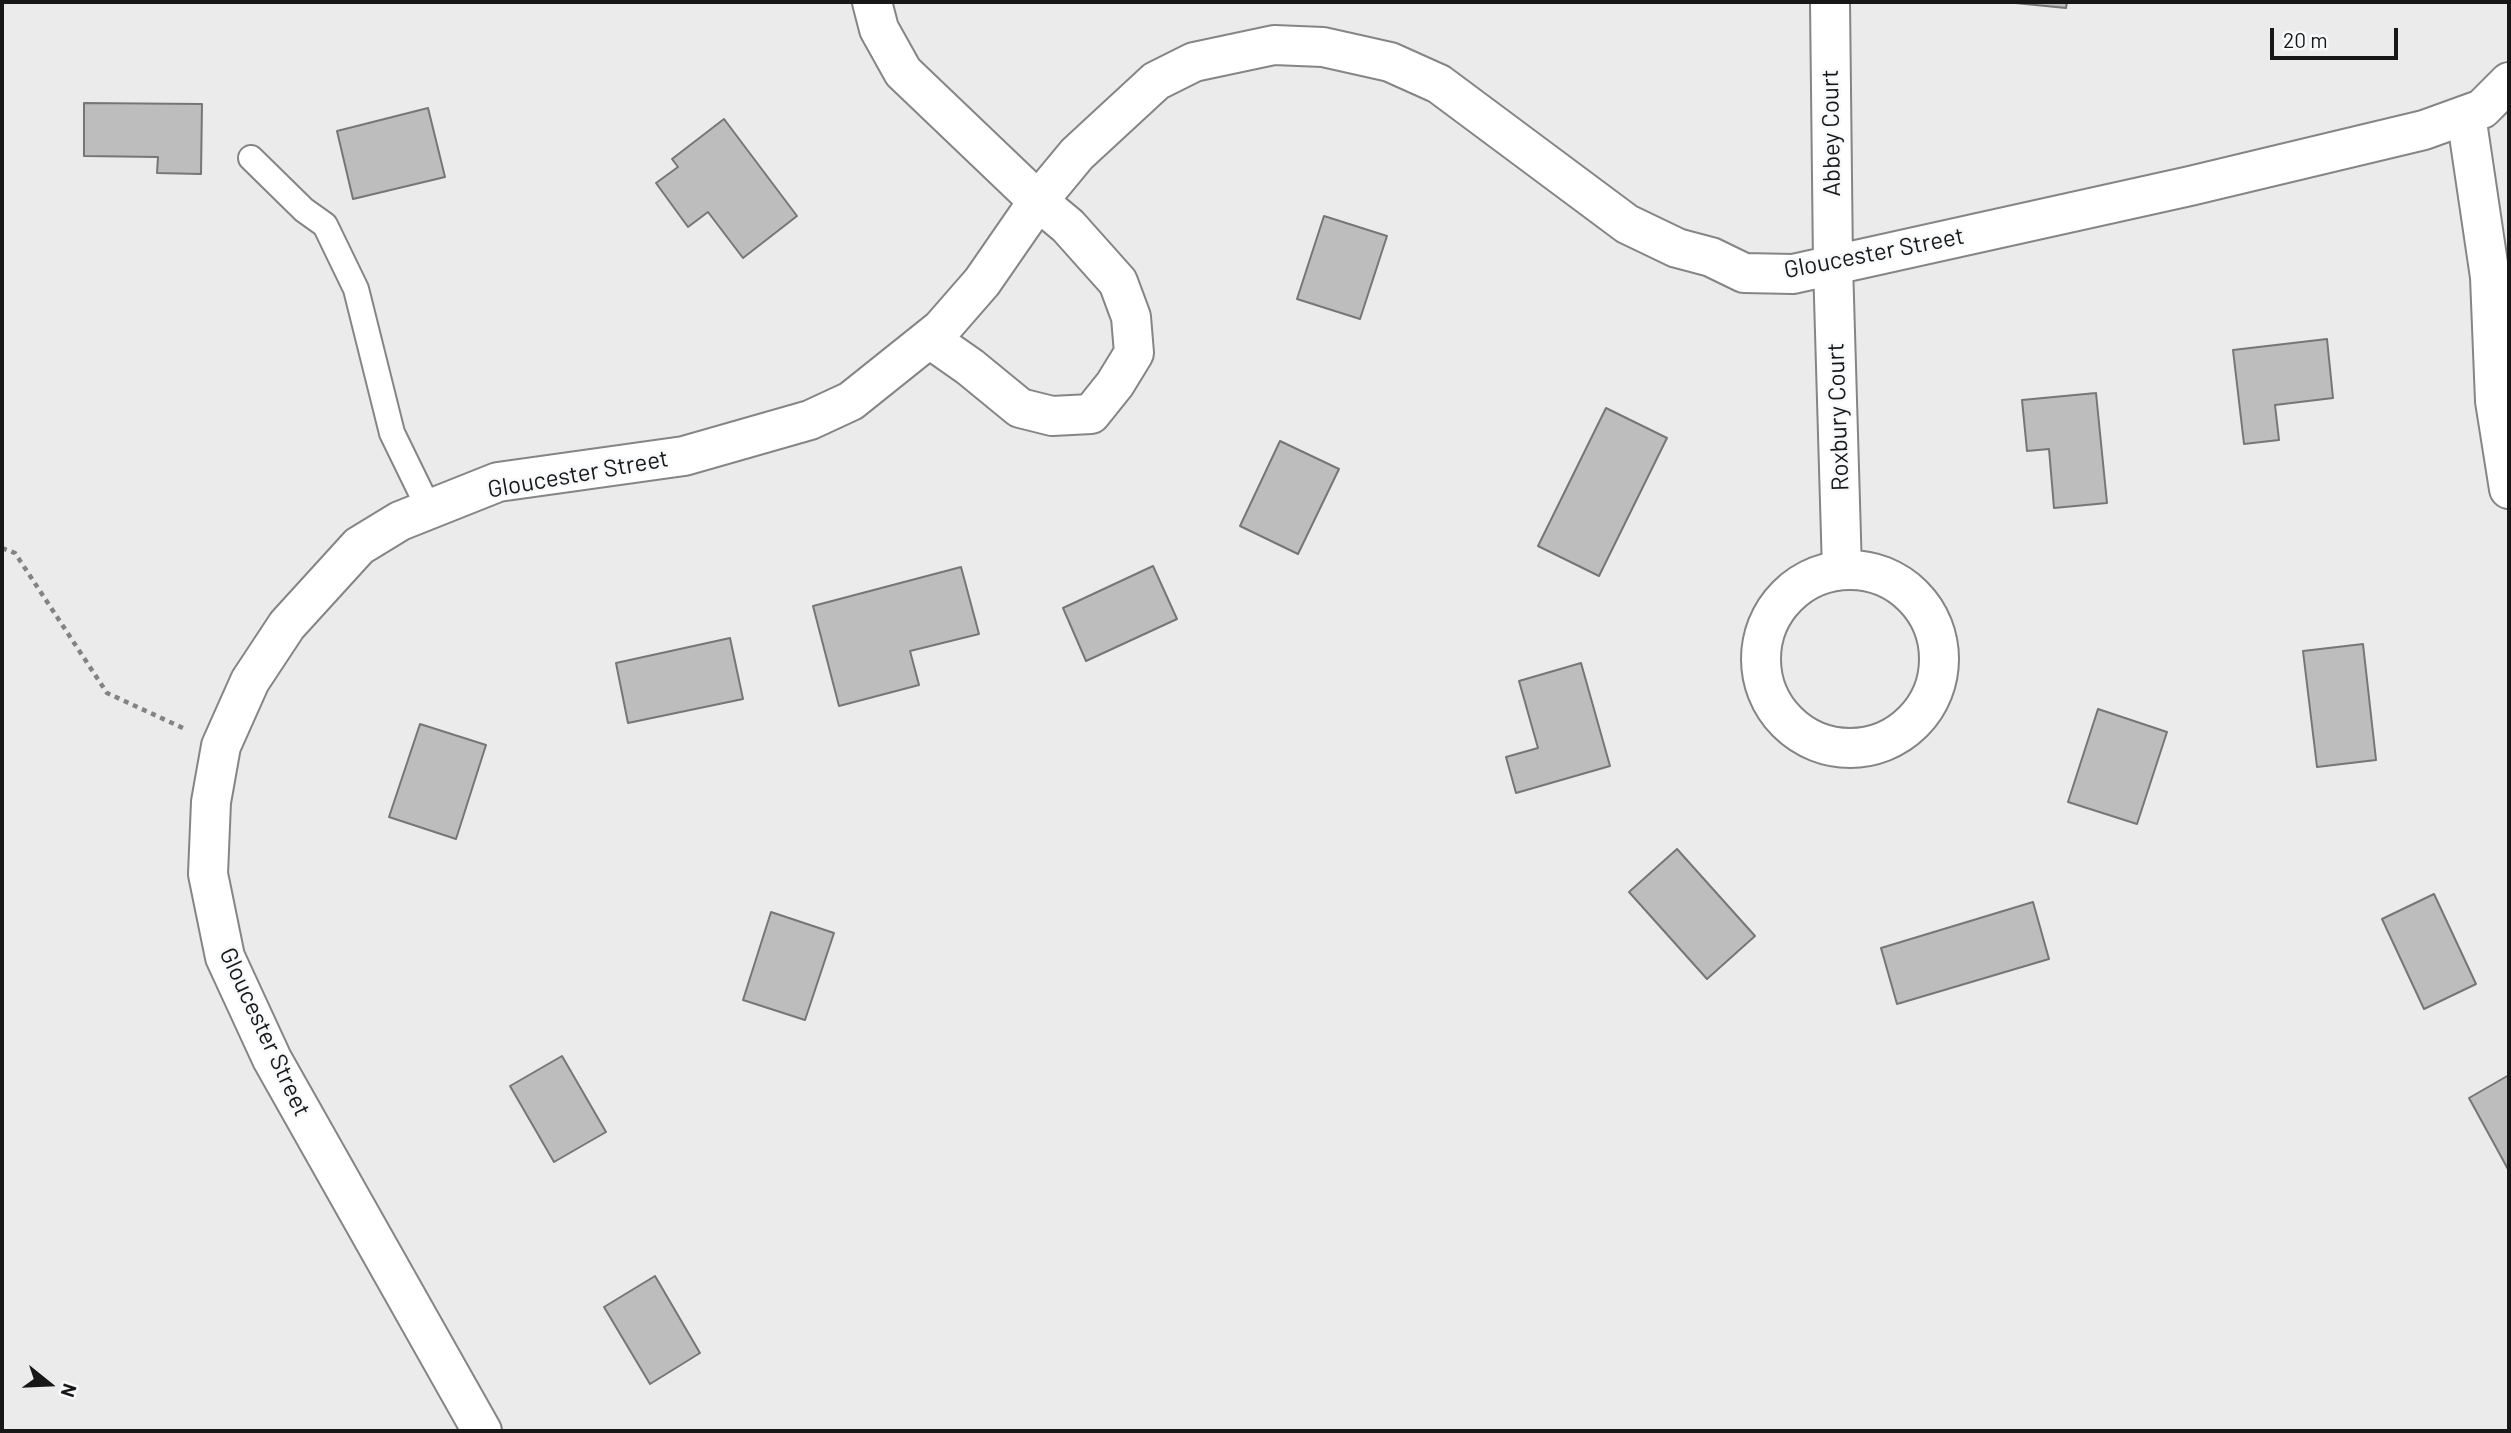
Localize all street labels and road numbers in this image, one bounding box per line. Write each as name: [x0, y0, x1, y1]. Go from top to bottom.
street label: Abbey Court: [1815, 69, 1847, 197]
street label: Gloucester Street: [1781, 221, 1967, 285]
street label: Roxbury Court: [1821, 342, 1855, 492]
street label: Gloucester Street: [485, 444, 671, 504]
street label: Gloucester Street: [213, 943, 317, 1121]

